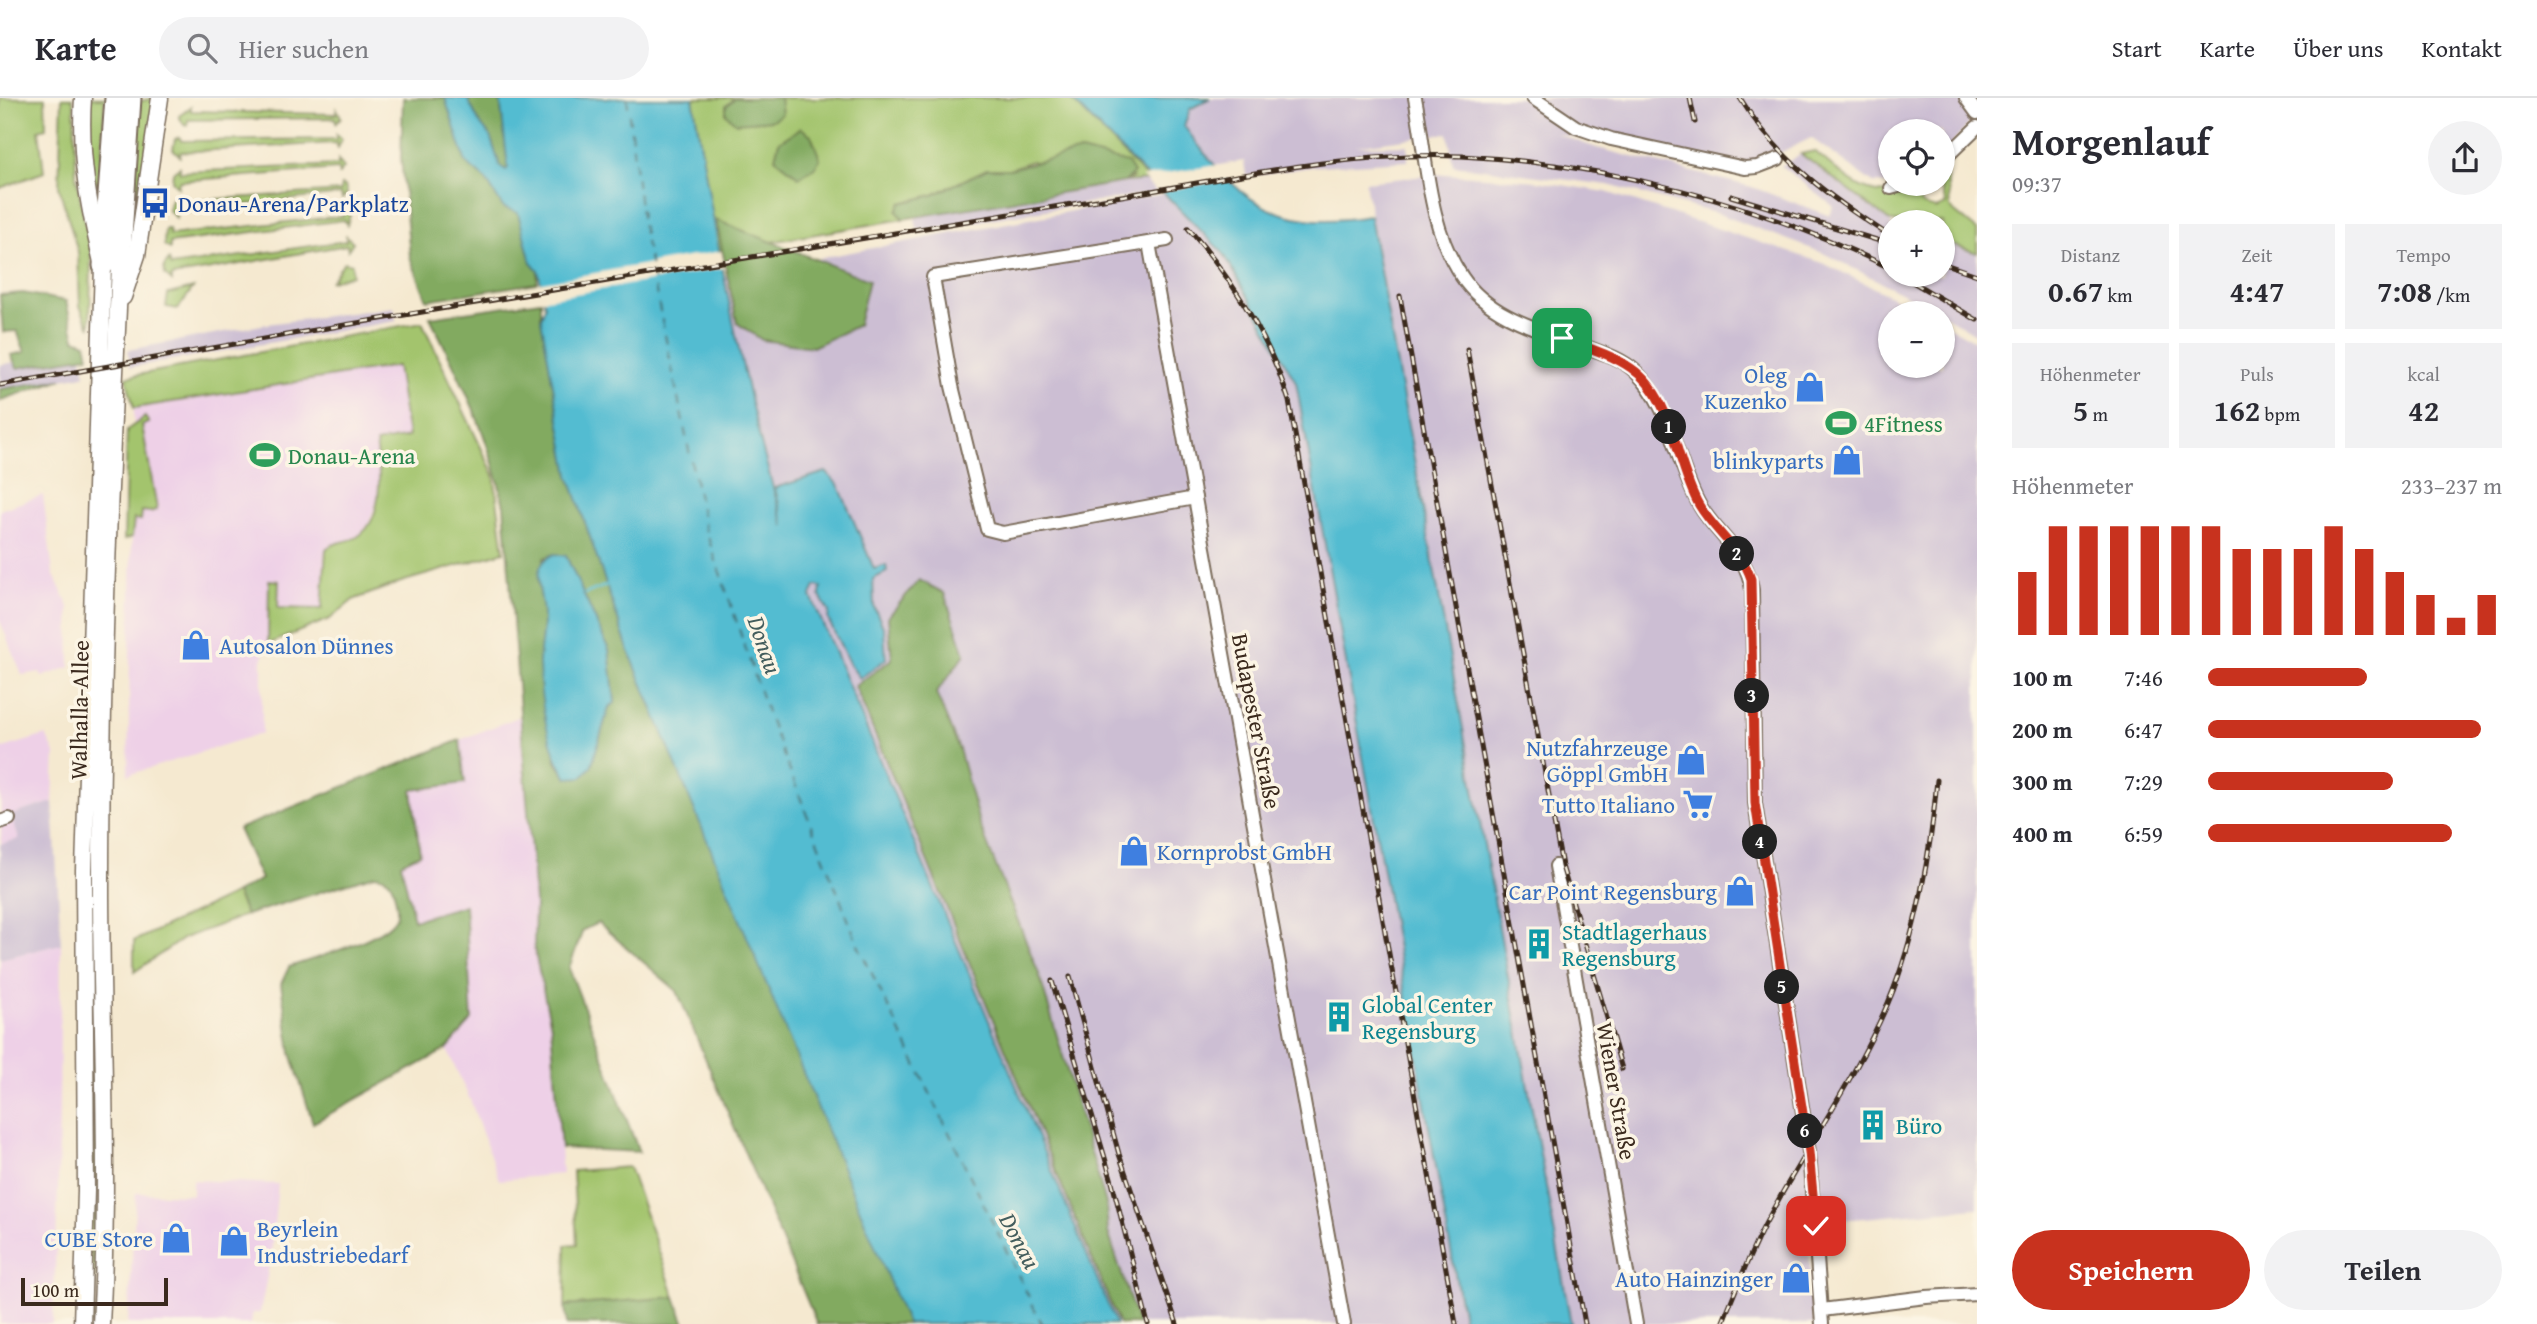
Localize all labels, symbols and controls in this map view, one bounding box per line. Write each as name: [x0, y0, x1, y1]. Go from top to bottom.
search box: [159, 17, 649, 80]
text: Karte: [35, 24, 117, 72]
icon: search: [183, 29, 221, 67]
text: Hier suchen: [239, 29, 369, 68]
text: Start: [2112, 31, 2162, 66]
text: Karte: [2200, 31, 2255, 66]
text: Über uns: [2293, 31, 2384, 66]
text: Kontakt: [2422, 31, 2502, 66]
text: Morgenlauf: [2012, 113, 2210, 169]
map controls: [1878, 119, 1955, 378]
button: locate: [1878, 119, 1955, 196]
button: share: [2428, 121, 2502, 195]
text: 09:37: [2012, 167, 2062, 200]
bus stop icon: Donau-Arena/Parkplatz: [138, 186, 172, 220]
place label: Donau-Arena/Parkplatz: [178, 187, 409, 220]
button: +: [1878, 210, 1955, 287]
text: Distanz: [2061, 241, 2120, 269]
text: Zeit: [2241, 241, 2273, 269]
text: Tempo: [2397, 241, 2451, 269]
text: 0.67: [2048, 269, 2103, 313]
text: 4:47: [2229, 269, 2285, 313]
text: 7:08: [2377, 269, 2432, 313]
text: km: [2103, 281, 2133, 309]
text: /km: [2432, 281, 2470, 309]
button: −: [1878, 301, 1955, 378]
pin: [1532, 308, 1592, 368]
icon: arrive: [1543, 319, 1581, 357]
place label: Oleg Kuzenko: [1704, 358, 1788, 417]
text: Höhenmeter: [2040, 360, 2141, 388]
text: Puls: [2240, 360, 2274, 388]
text: kcal: [2407, 360, 2440, 388]
shop icon: Oleg Kuzenko: [1793, 370, 1827, 404]
text: 5: [2073, 388, 2088, 432]
text: 162: [2214, 388, 2260, 432]
text: 42: [2408, 388, 2439, 432]
text: m: [2088, 400, 2108, 428]
text: bpm: [2260, 400, 2300, 428]
sports icon: 4Fitness: [1824, 406, 1858, 440]
place label: 4Fitness: [1864, 407, 1943, 440]
pin: 1: [1652, 410, 1686, 444]
text: 1: [1664, 412, 1673, 440]
sports icon: Donau-Arena: [248, 438, 282, 472]
place label: Donau-Arena: [288, 439, 416, 472]
shop icon: blinkyparts: [1830, 443, 1864, 477]
place label: blinkyparts: [1713, 444, 1824, 477]
text: Höhenmeter: [2012, 469, 2134, 502]
text: 233–237 m: [2401, 469, 2502, 502]
pin: 2: [1720, 536, 1754, 572]
text: 2: [1732, 539, 1741, 567]
water label: Donau: [738, 610, 791, 679]
shop icon: Autosalon Dünnes: [179, 628, 213, 662]
place label: Autosalon Dünnes: [219, 629, 394, 662]
street label: Budapester Straße: [1224, 630, 1290, 812]
street label: Walhalla-Allee: [61, 640, 97, 780]
text: 100 m: [2012, 661, 2073, 694]
text: 7:46: [2124, 661, 2163, 694]
pin: 3: [1734, 678, 1770, 714]
text: 3: [1747, 681, 1756, 709]
text: 200 m: [2012, 713, 2073, 746]
text: 6:47: [2124, 713, 2163, 746]
place label: Nutzfahrzeuge Göppl GmbH: [1526, 731, 1668, 790]
shop icon: Nutzfahrzeuge Göppl GmbH: [1674, 743, 1708, 777]
text: 300 m: [2012, 765, 2073, 798]
text: 7:29: [2124, 765, 2163, 798]
supermarket icon: Tutto Italiano: [1681, 787, 1715, 821]
place label: Tutto Italiano: [1542, 788, 1675, 821]
text: 400 m: [2012, 817, 2073, 850]
text: 6:59: [2124, 817, 2163, 850]
pin: 4: [1742, 824, 1778, 860]
text: 4: [1755, 827, 1764, 855]
shop icon: Kornprobst GmbH: [1117, 834, 1151, 868]
place label: Kornprobst GmbH: [1157, 835, 1332, 868]
shop icon: Car Point Regensburg: [1723, 874, 1757, 908]
place label: Car Point Regensburg: [1509, 875, 1718, 908]
place label: Stadtlagerhaus Regensburg: [1562, 915, 1707, 974]
building icon: Stadtlagerhaus Regensburg: [1522, 927, 1556, 961]
pin: 5: [1764, 970, 1800, 1004]
text: 5: [1777, 972, 1786, 1000]
place label: Global Center Regensburg: [1362, 988, 1493, 1047]
building icon: Global Center Regensburg: [1322, 1000, 1356, 1034]
street label: Wiener Straße: [1589, 1020, 1645, 1162]
building icon: Büro: [1856, 1108, 1890, 1142]
place label: Büro: [1896, 1109, 1942, 1142]
pin: 6: [1787, 1114, 1822, 1148]
text: 6: [1800, 1116, 1809, 1144]
pin: [1786, 1196, 1846, 1256]
water label: Donau: [990, 1206, 1049, 1275]
icon: check: [1797, 1207, 1835, 1245]
place label: Beyrlein Industriebedarf: [257, 1212, 411, 1271]
shop icon: CUBE Store: [159, 1221, 193, 1255]
place label: CUBE Store: [45, 1222, 153, 1255]
shop icon: Beyrlein Industriebedarf: [217, 1224, 251, 1258]
button: Speichern: [2012, 1230, 2250, 1310]
button: Teilen: [2264, 1230, 2502, 1310]
shop icon: Auto Hainzinger: [1779, 1261, 1813, 1295]
place label: Auto Hainzinger: [1615, 1262, 1774, 1295]
scale bar: [21, 1275, 168, 1307]
text: 100 m: [32, 1276, 79, 1304]

